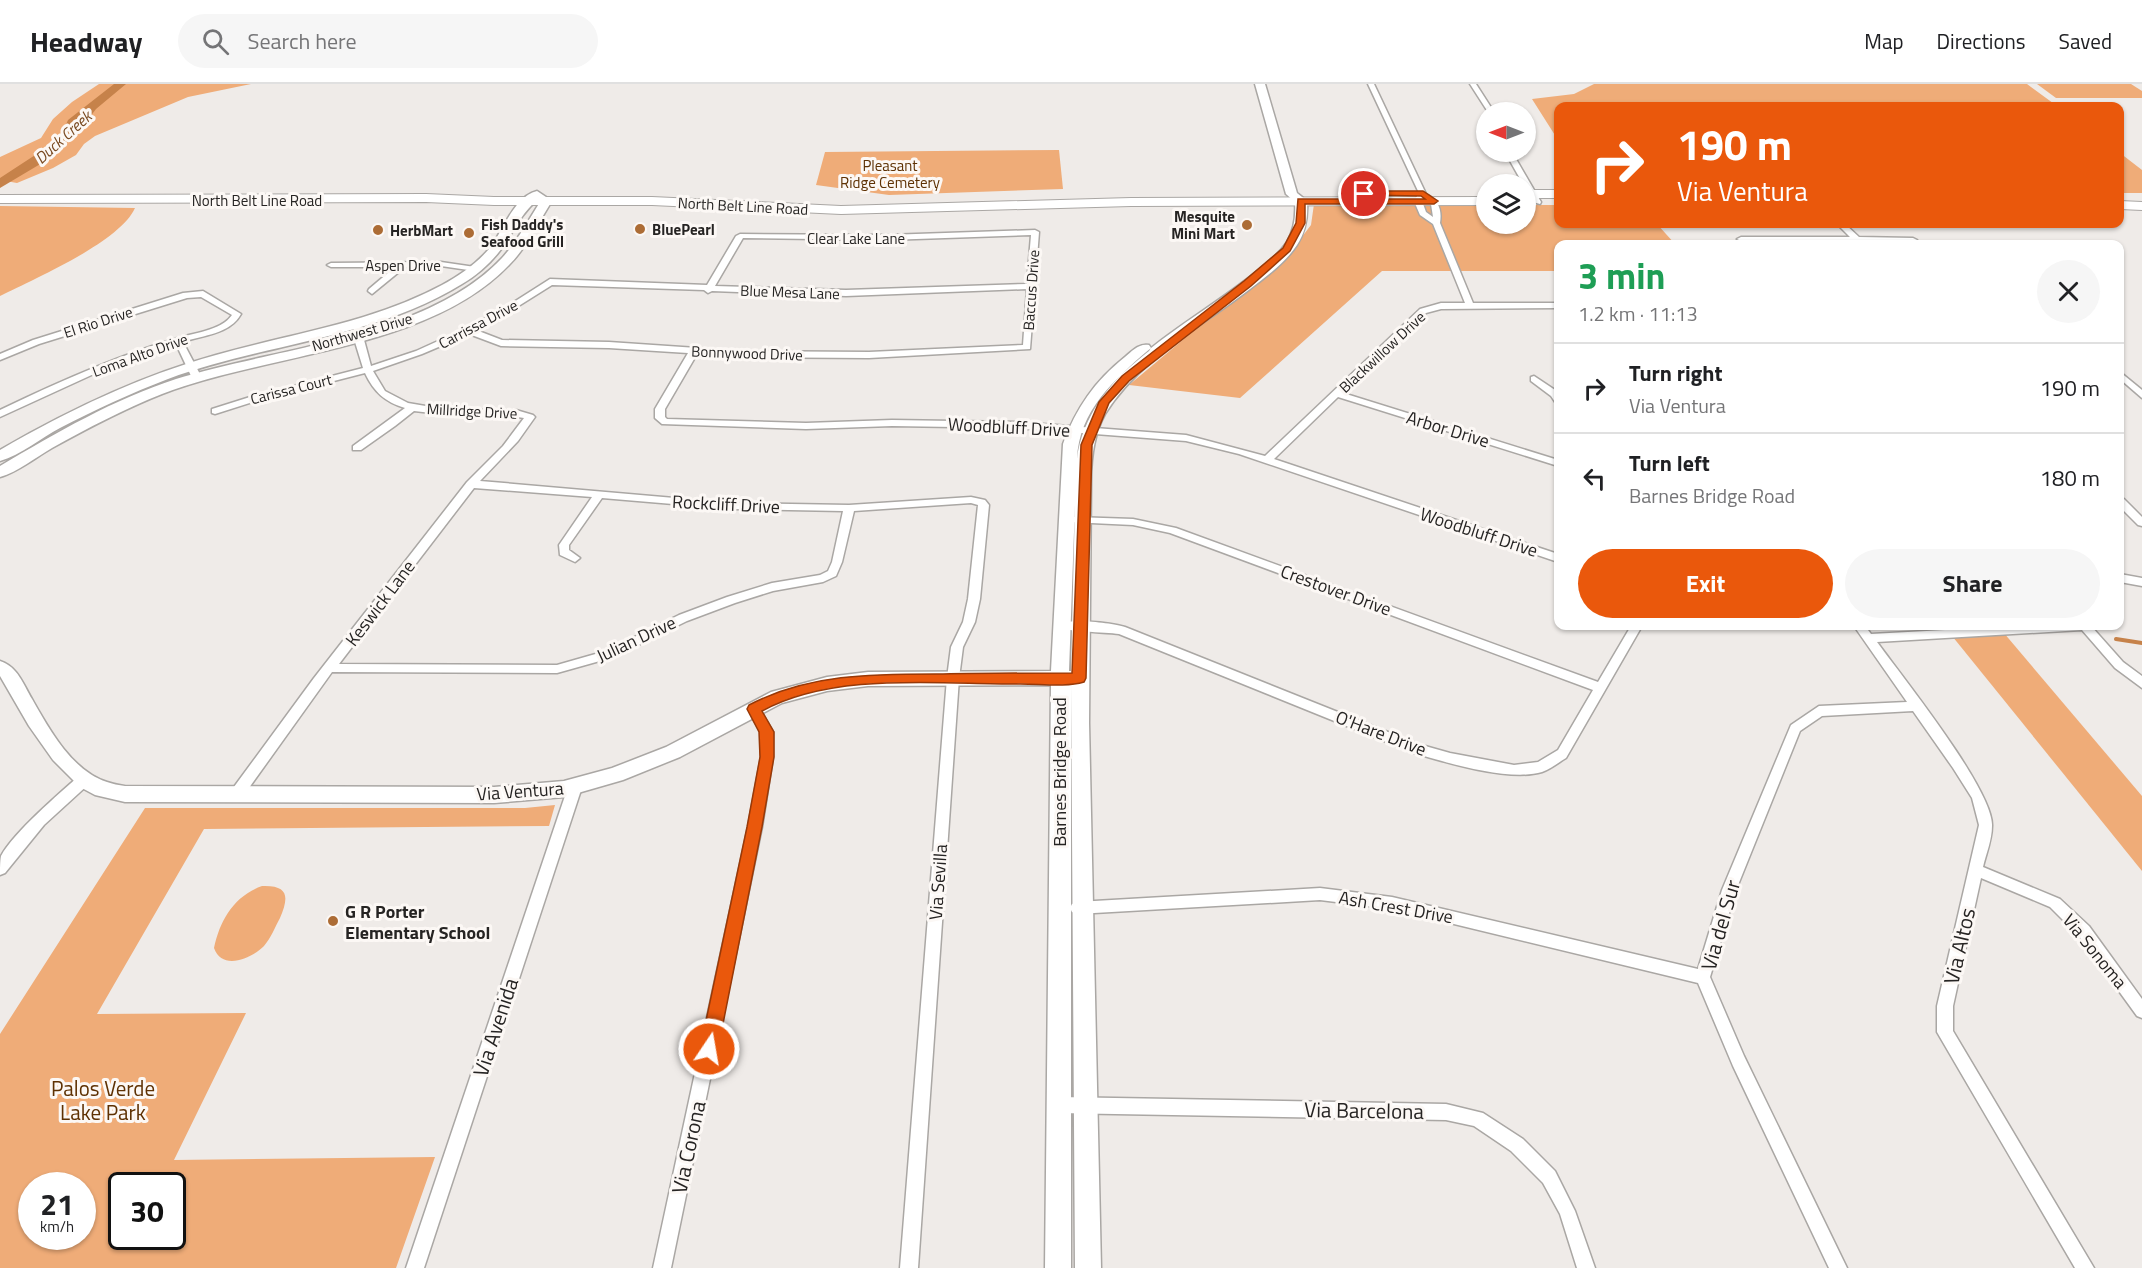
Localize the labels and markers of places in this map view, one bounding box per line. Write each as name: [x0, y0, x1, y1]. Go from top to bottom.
pin: [1338, 168, 1389, 219]
place label: Mesquite Mini Mart: [1171, 205, 1236, 245]
place label: Fish Daddy's Seafood Grill: [481, 213, 564, 253]
place label: BluePearl: [652, 218, 715, 241]
marker: Mesquite Mini Mart: [1240, 218, 1254, 232]
place label: HerbMart: [390, 219, 453, 242]
marker: BluePearl: [633, 222, 647, 236]
marker: HerbMart: [371, 223, 385, 237]
marker: Fish Daddy's Seafood Grill: [462, 226, 476, 240]
place label: G R Porter Elementary School: [345, 898, 490, 946]
marker: G R Porter Elementary School: [326, 914, 340, 928]

